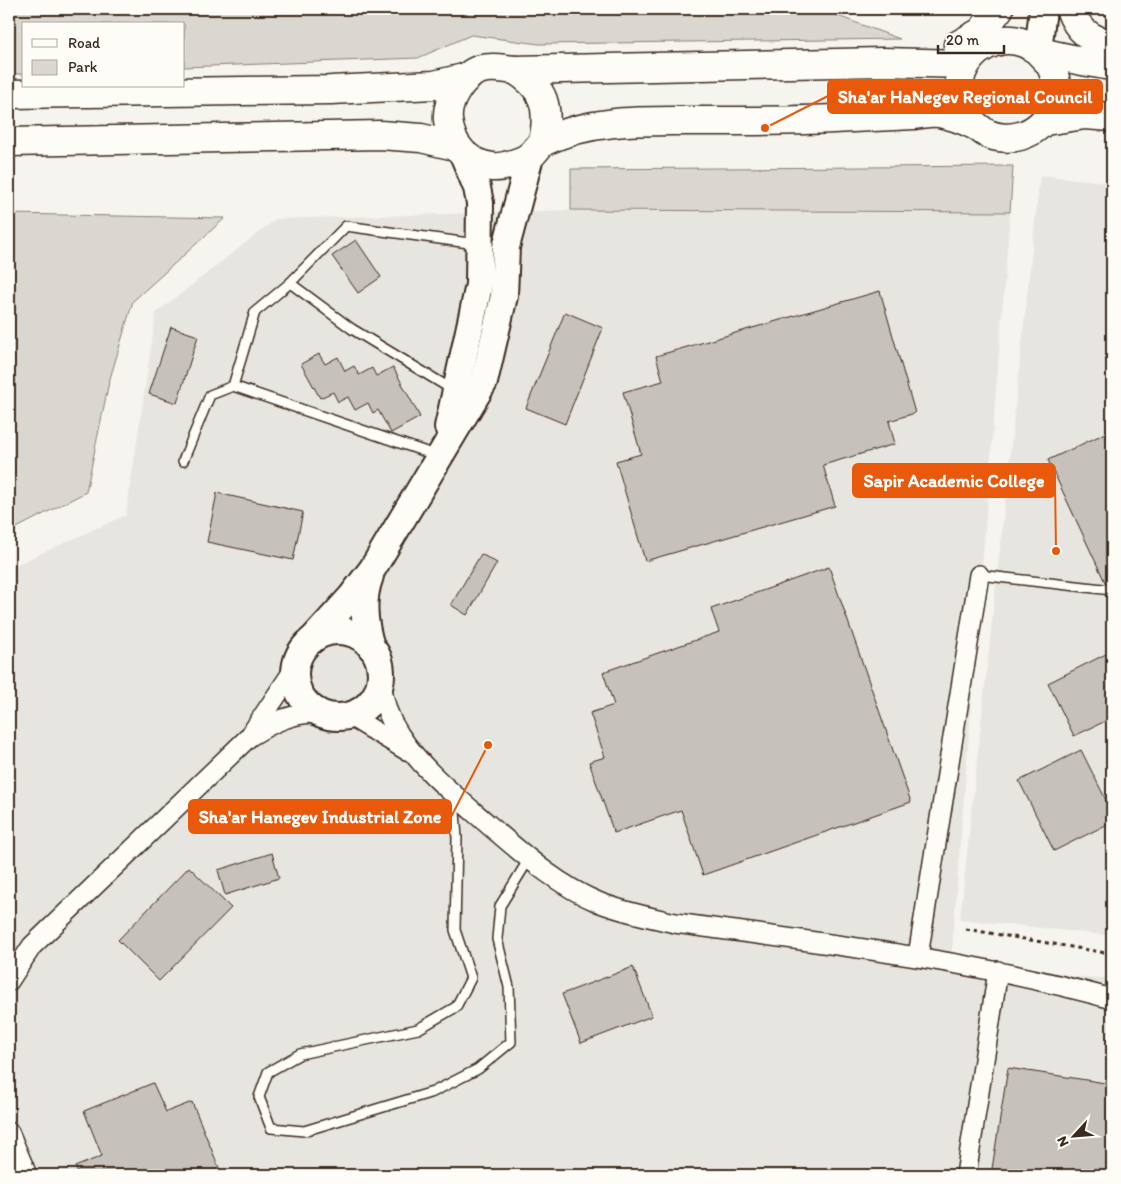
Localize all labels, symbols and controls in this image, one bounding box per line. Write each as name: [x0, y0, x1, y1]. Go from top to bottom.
legend: [22, 22, 185, 88]
scale bar: [938, 22, 1005, 54]
text: 20 m: [946, 31, 980, 49]
text: Road: [68, 34, 101, 52]
text: Park: [68, 58, 98, 76]
callout: Sha'ar HaNegev Regional Council: [828, 80, 1102, 113]
text: Sha'ar HaNegev Regional Council: [838, 86, 1093, 108]
callout: Sapir Academic College: [853, 464, 1055, 497]
text: Sapir Academic College: [863, 470, 1045, 492]
callout: Sha'ar Hanegev Industrial Zone: [189, 800, 451, 833]
text: Sha'ar Hanegev Industrial Zone: [199, 806, 442, 828]
north arrow: [1048, 1112, 1098, 1162]
text: N: [1053, 1134, 1072, 1149]

